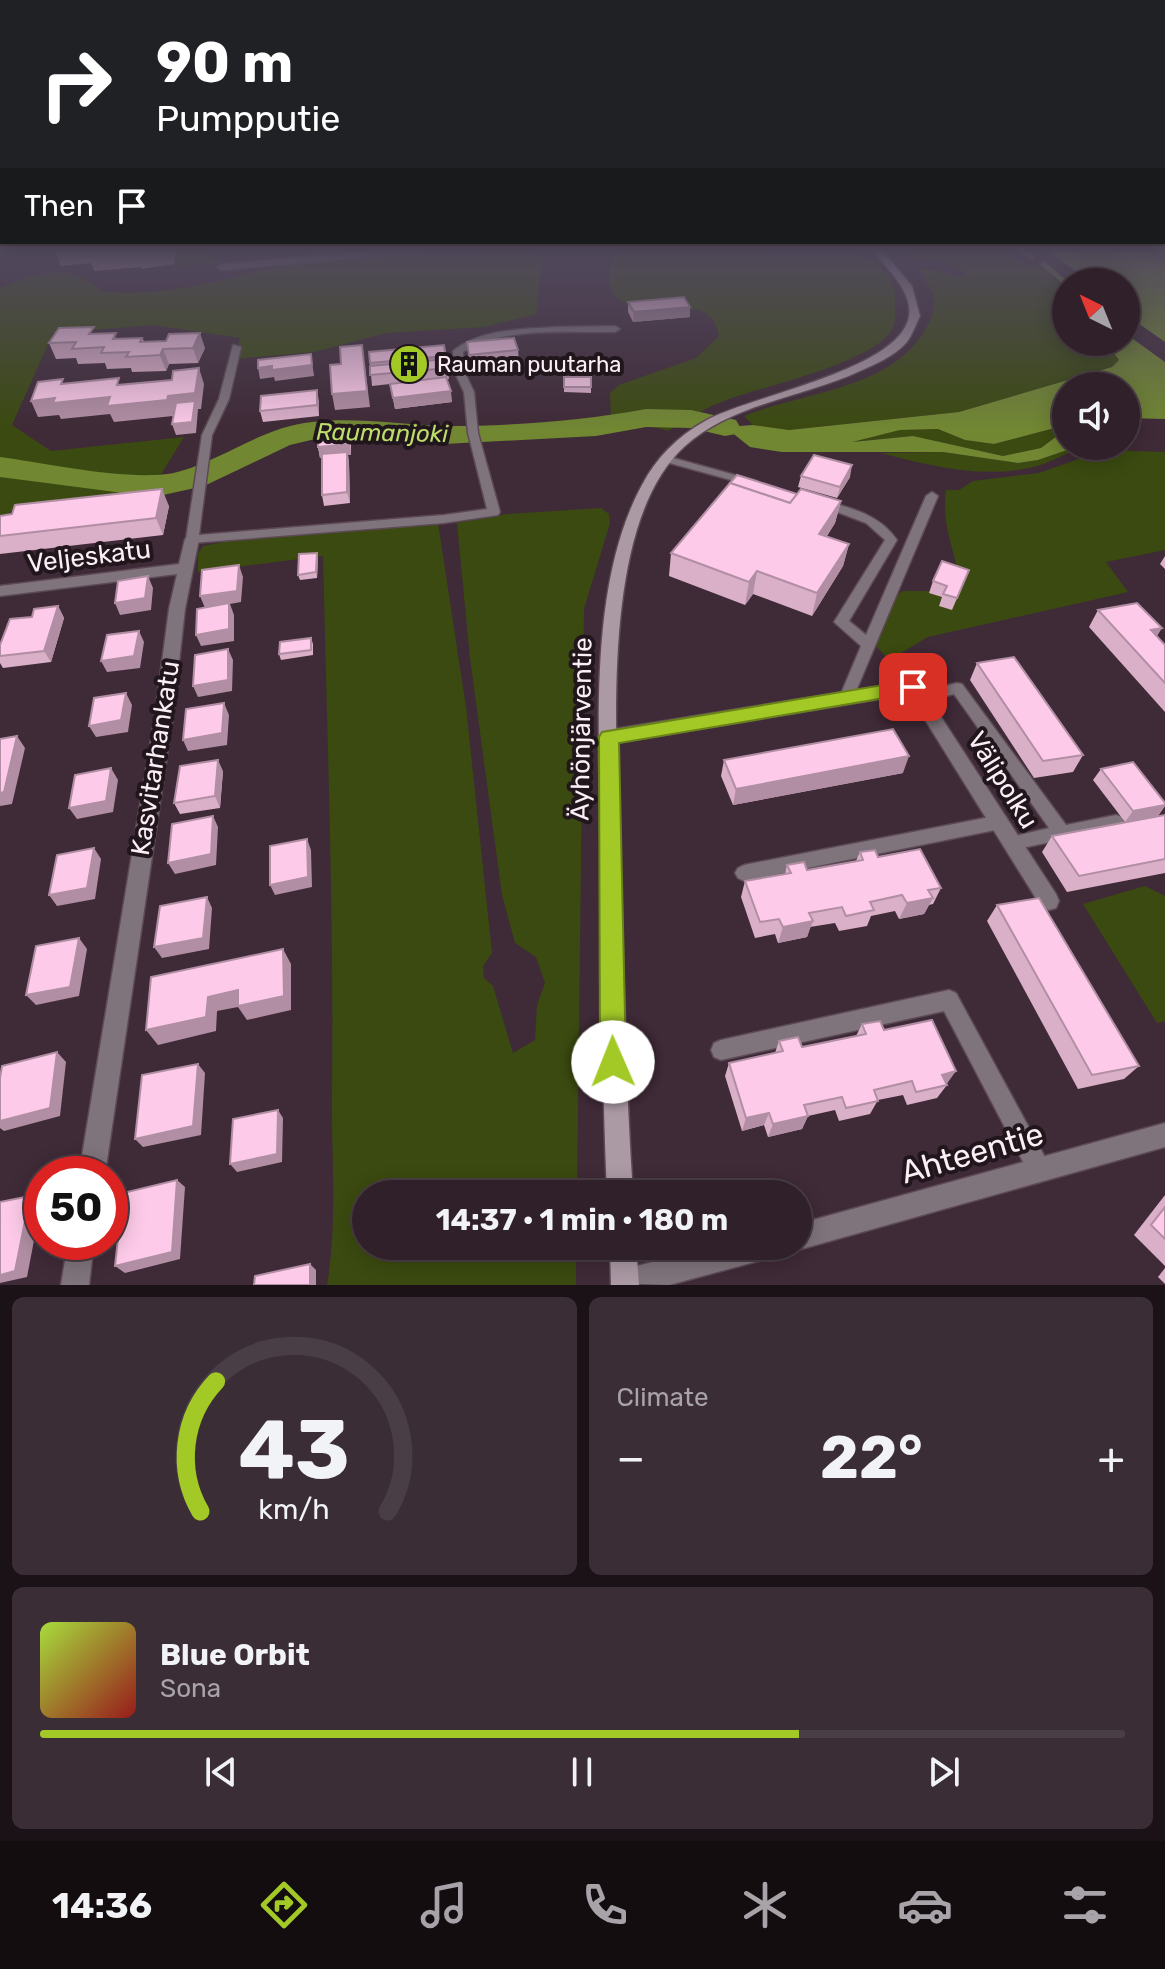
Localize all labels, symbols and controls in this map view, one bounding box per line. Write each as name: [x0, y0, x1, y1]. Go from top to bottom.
text: 90 m: [156, 30, 293, 96]
icon: right: [24, 32, 128, 136]
text: Pumpputie: [156, 97, 340, 140]
icon: arrive: [110, 184, 154, 228]
text: Then: [24, 188, 94, 224]
north arrow: [1052, 268, 1140, 356]
map controls: [1052, 268, 1140, 460]
building icon: Rauman puutarha: [388, 343, 430, 385]
place label: Rauman puutarha: [437, 351, 621, 378]
button: sound: [1052, 372, 1140, 460]
water label: Raumanjoki: [316, 418, 450, 448]
street label: Veljeskatu: [26, 534, 153, 579]
street label: Äyhönjärventie: [564, 637, 599, 821]
pin: [879, 653, 947, 721]
street label: Kasvitarhankatu: [125, 658, 186, 858]
icon: arrive: [891, 665, 935, 709]
street label: Välipolku: [961, 726, 1044, 834]
position arrow: [571, 1020, 655, 1104]
street label: Ahteentie: [896, 1115, 1048, 1191]
speed limit sign: 50: [24, 1156, 128, 1260]
text: 14:37 · 1 min · 180 m: [436, 1202, 728, 1238]
text: Climate: [617, 1382, 709, 1413]
text: 43: [238, 1400, 350, 1499]
text: 22°: [820, 1422, 923, 1493]
text: −: [617, 1432, 645, 1484]
text: +: [1098, 1432, 1125, 1484]
text: km/h: [259, 1492, 330, 1526]
text: Blue Orbit: [160, 1637, 310, 1673]
text: Sona: [160, 1673, 221, 1704]
icon: previous: [199, 1750, 243, 1794]
icon: pause: [560, 1750, 604, 1794]
icon: next: [922, 1750, 966, 1794]
icon: directions: [256, 1877, 312, 1933]
icon: music: [416, 1877, 472, 1933]
icon: phone: [577, 1877, 633, 1933]
icon: climate: [737, 1877, 793, 1933]
icon: car: [897, 1877, 953, 1933]
icon: filters: [1057, 1877, 1113, 1933]
text: 14:36: [52, 1884, 152, 1927]

